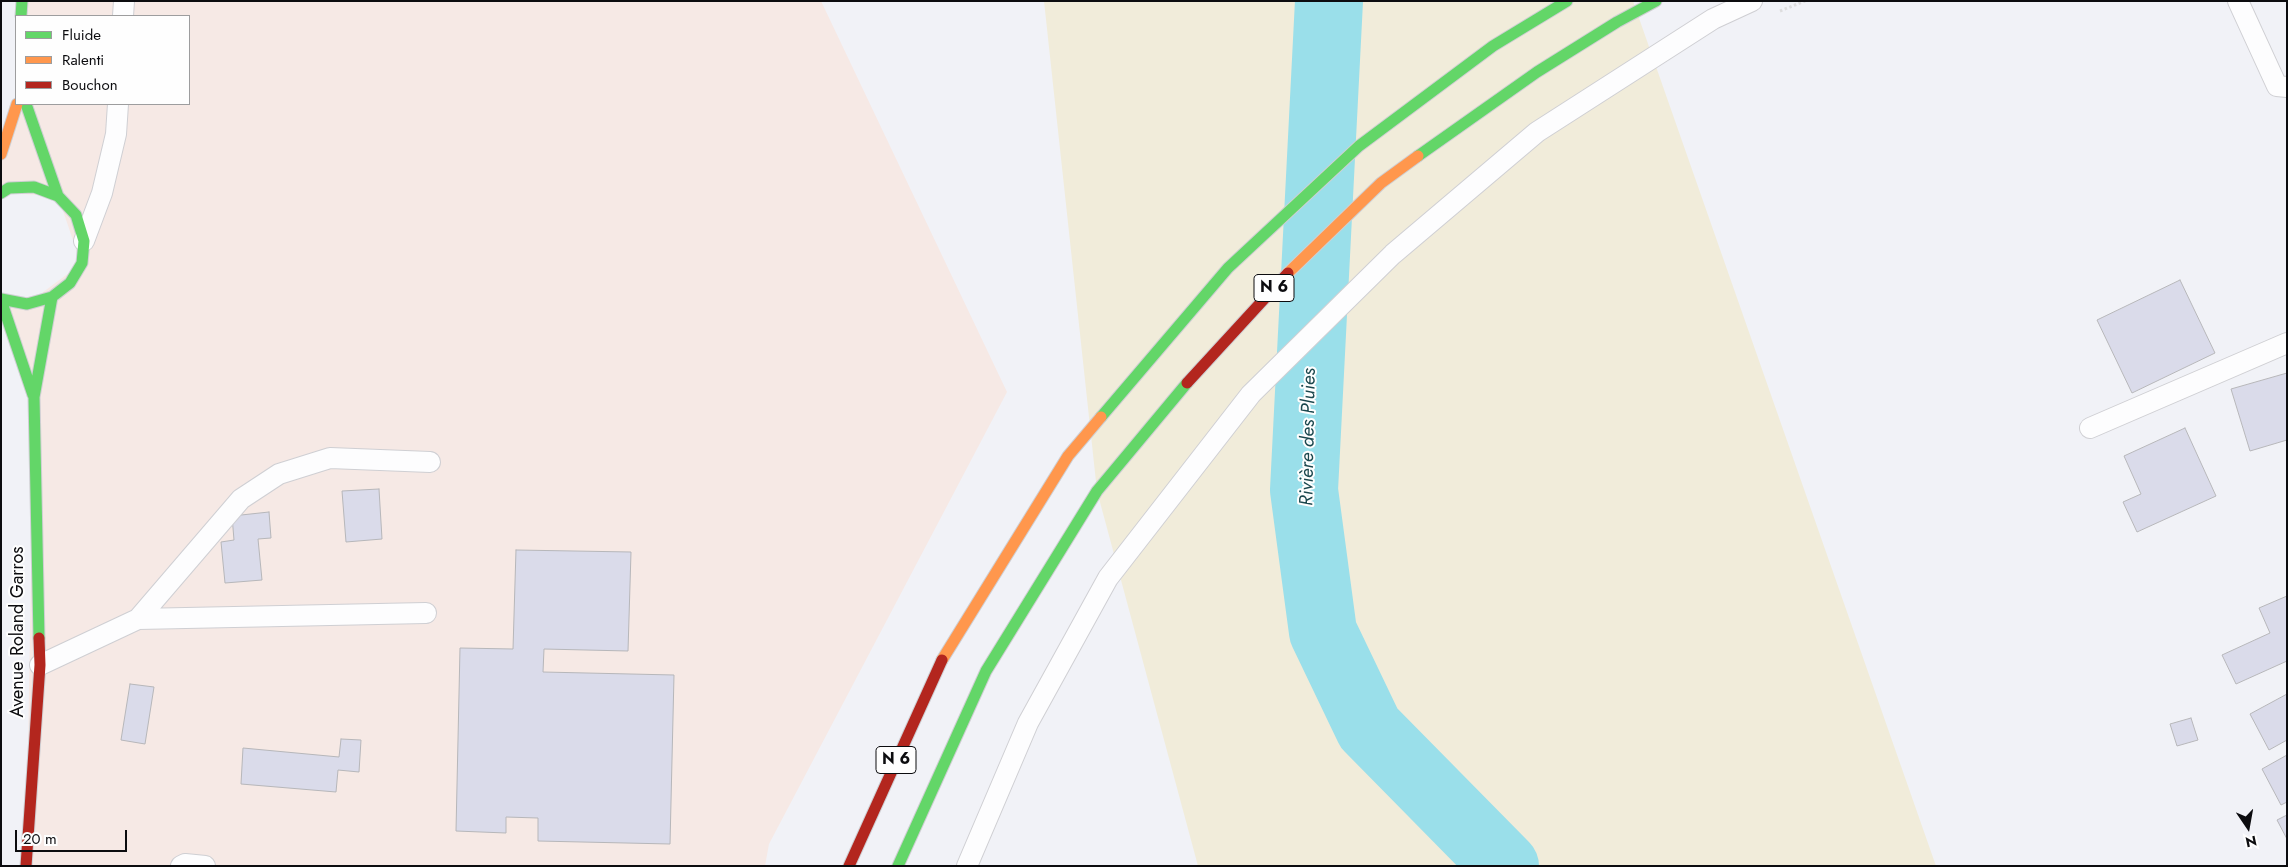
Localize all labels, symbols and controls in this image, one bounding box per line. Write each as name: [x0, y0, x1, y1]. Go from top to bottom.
legend: [15, 15, 190, 105]
text: Fluide: [62, 24, 101, 46]
text: Ralenti: [62, 49, 104, 71]
text: Bouchon: [62, 74, 118, 96]
road number: N 6: [1254, 274, 1294, 302]
water label: Rivière des Pluies: [1296, 368, 1322, 506]
street label: Avenue Roland Garros: [8, 546, 30, 718]
road number: N 6: [876, 746, 916, 774]
north arrow: [2223, 802, 2273, 852]
scale bar: [18, 820, 130, 852]
text: 20 m: [23, 828, 57, 850]
text: N: [2244, 831, 2259, 853]

